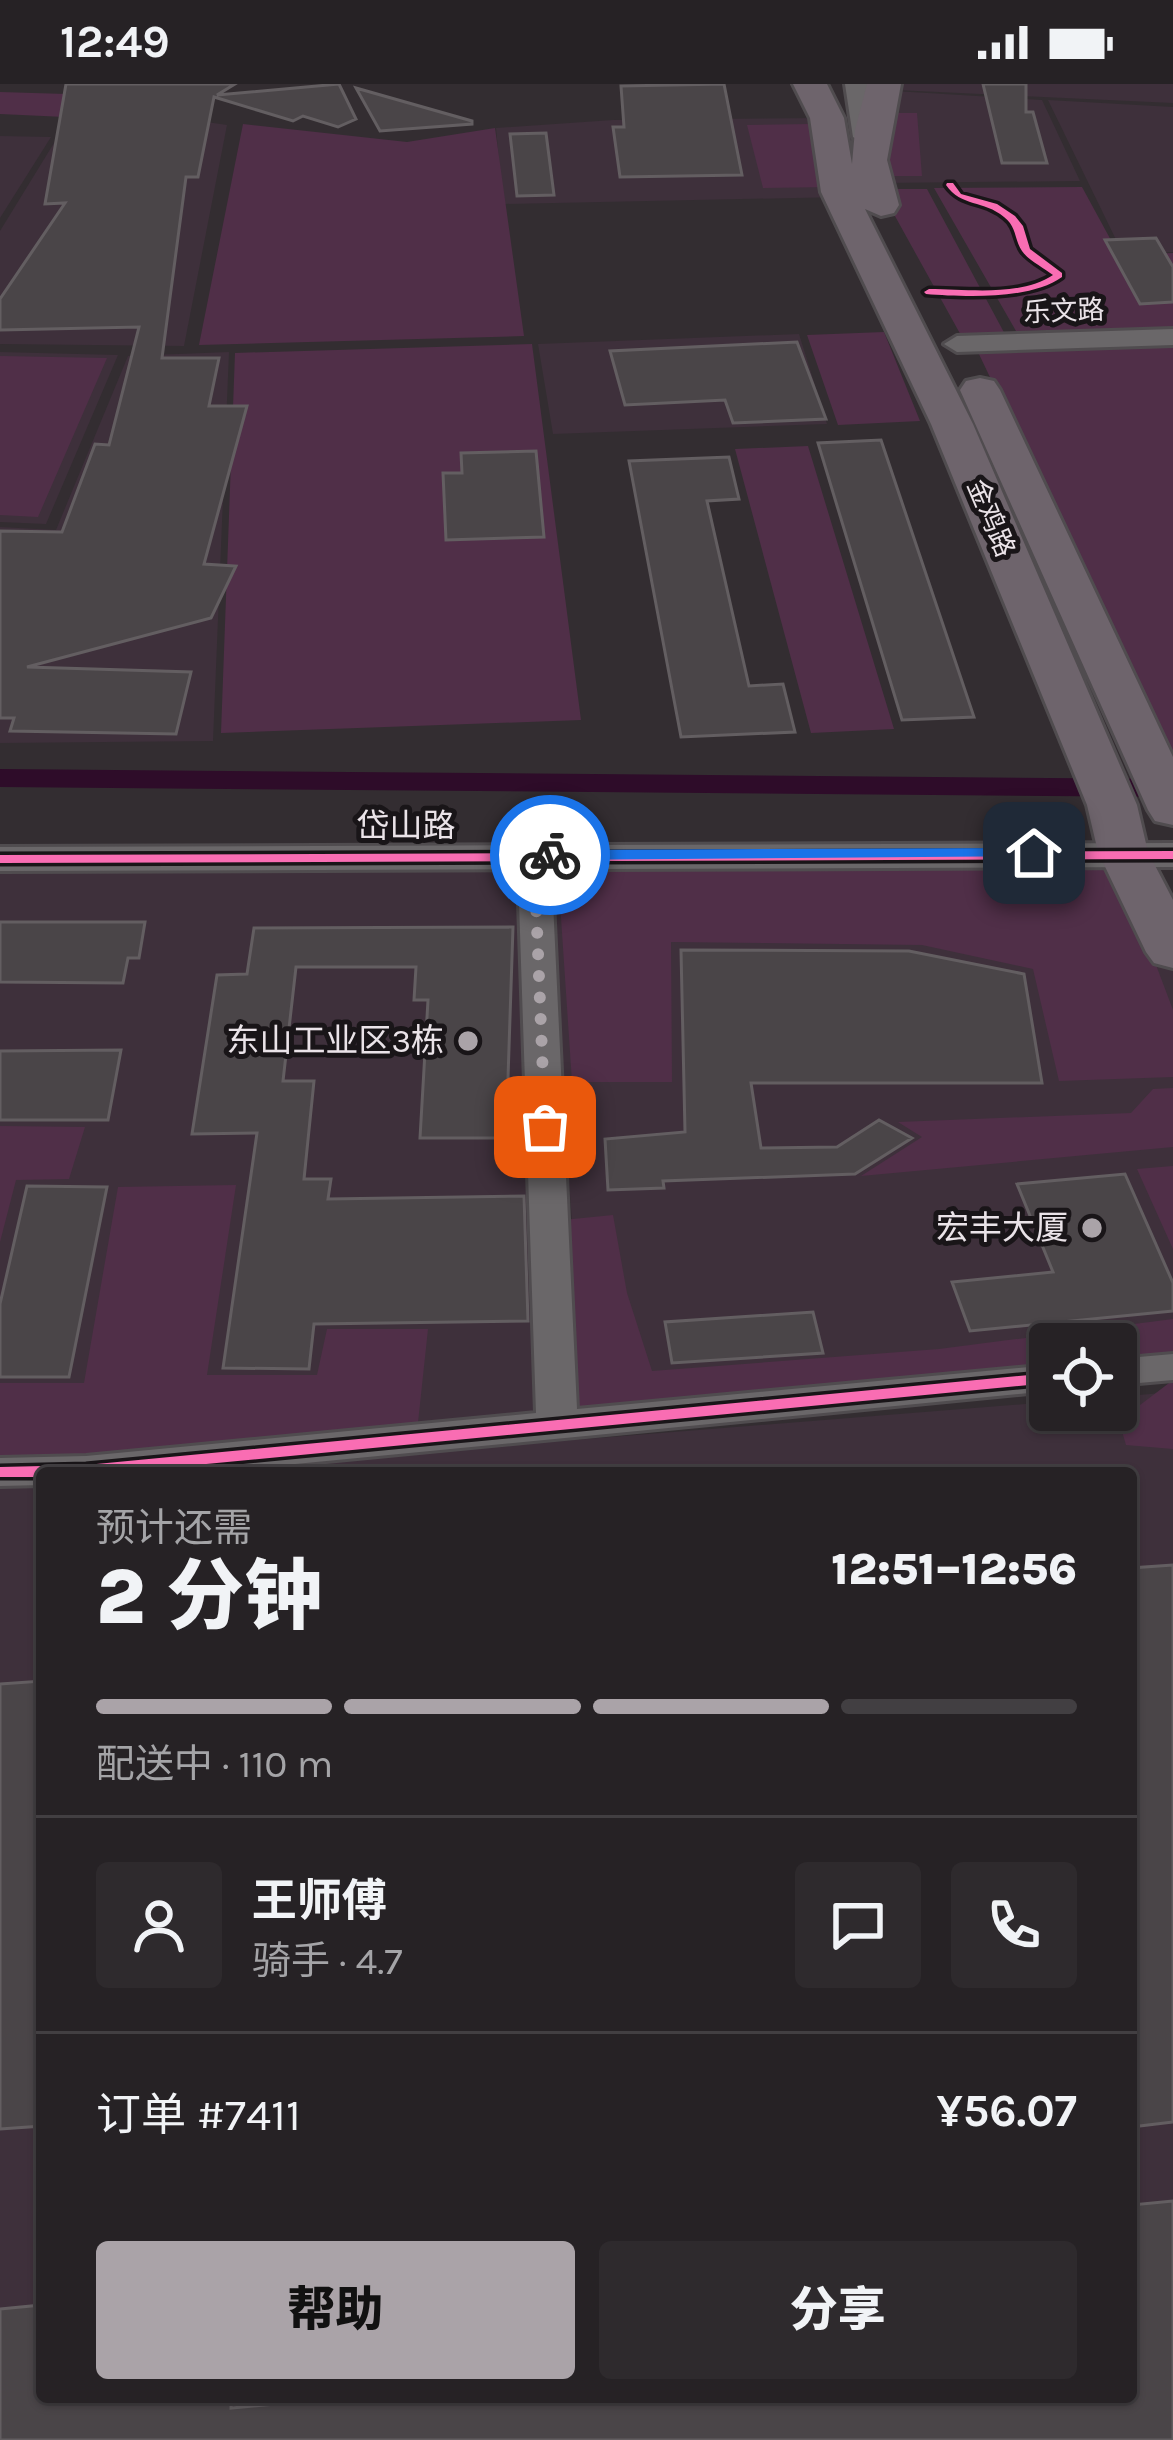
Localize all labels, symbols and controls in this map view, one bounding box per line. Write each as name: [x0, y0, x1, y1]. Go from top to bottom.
text: 12:49: [60, 16, 170, 68]
street label: 乐文路: [1023, 294, 1105, 328]
street label: 金鸡路: [960, 474, 1022, 562]
courier: [490, 795, 610, 915]
pin: [983, 802, 1085, 904]
street label: 岱山路: [357, 807, 456, 845]
icon: home: [1001, 820, 1067, 886]
icon: bike: [517, 822, 583, 888]
place label: 东山工业区3栋: [227, 1022, 444, 1060]
marker: 东山工业区3栋: [455, 1028, 481, 1054]
pin: [494, 1076, 596, 1178]
icon: bag: [512, 1094, 578, 1160]
place label: 宏丰大厦: [936, 1209, 1068, 1247]
marker: 宏丰大厦: [1079, 1215, 1105, 1241]
map controls: [1029, 1323, 1137, 1431]
button: locate: [1029, 1323, 1137, 1431]
text: 预计还需: [96, 1505, 252, 1551]
text: 12:51–12:56: [831, 1543, 1077, 1595]
text: 2 分钟: [96, 1551, 322, 1643]
text: 配送中 · 110 m: [96, 1741, 333, 1787]
button: person: [96, 1862, 222, 1988]
button: chat: [795, 1862, 921, 1988]
button: phone: [951, 1862, 1077, 1988]
text: 王师傅: [252, 1875, 387, 1927]
text: 骑手 · 4.7: [252, 1938, 403, 1984]
text: ¥56.07: [937, 2085, 1077, 2137]
text: 订单 #7411: [96, 2089, 301, 2141]
button: 帮助: [96, 2241, 575, 2379]
button: 分享: [599, 2241, 1077, 2379]

